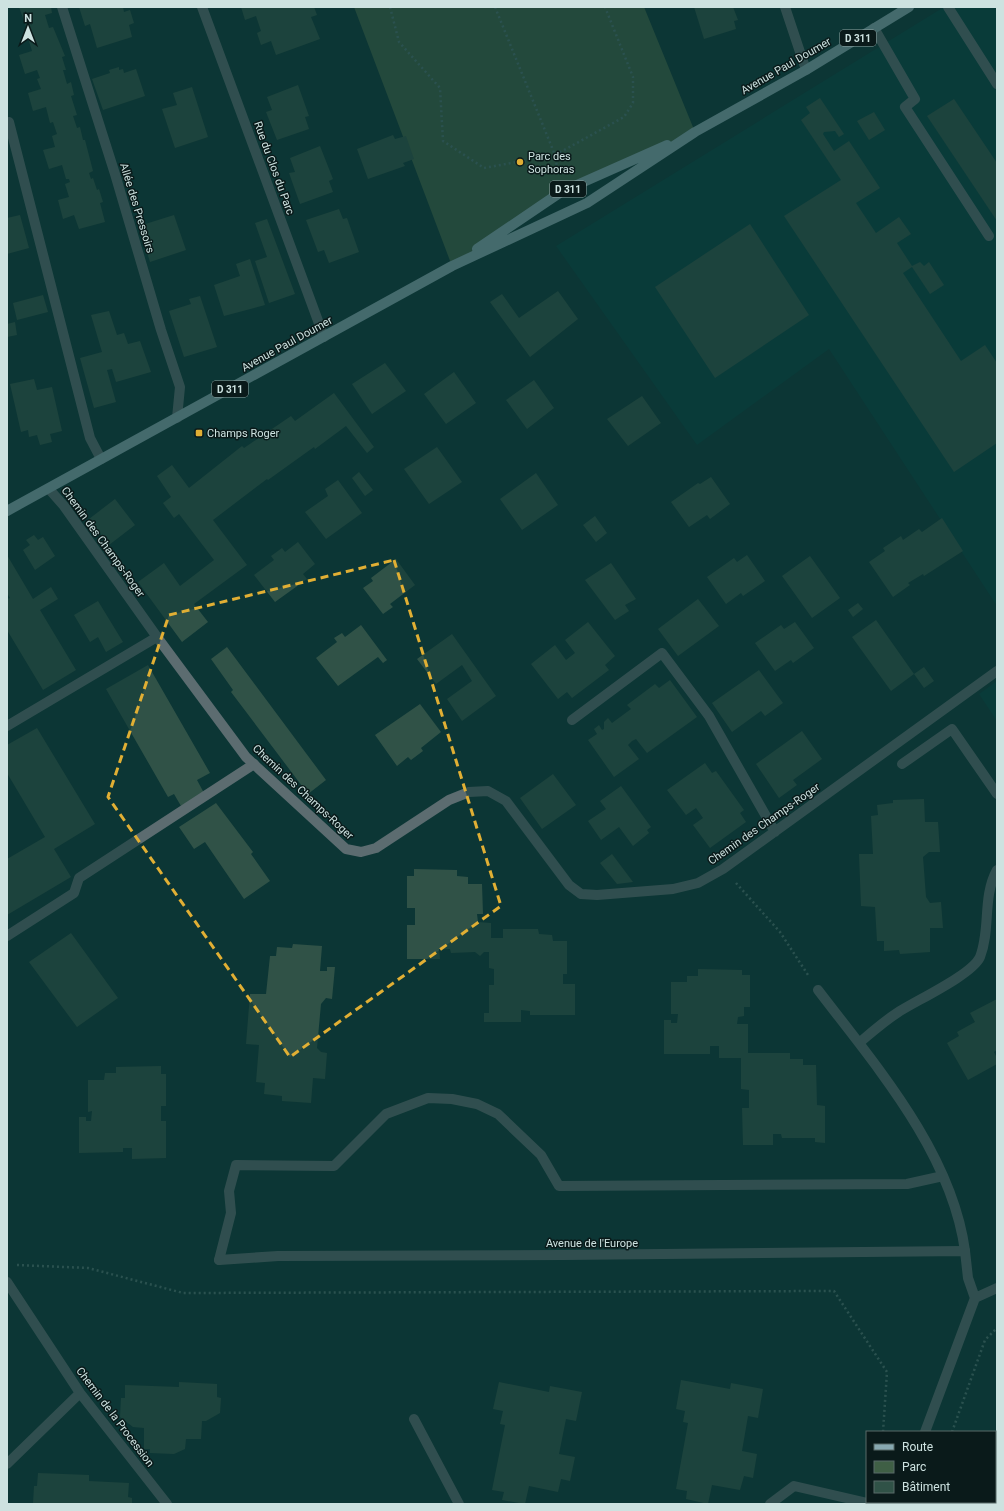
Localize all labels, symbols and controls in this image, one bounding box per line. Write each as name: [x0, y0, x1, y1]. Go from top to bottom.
north arrow: [8, 8, 48, 48]
text: N: [24, 12, 32, 25]
road number: D 311: [840, 30, 876, 46]
street label: Avenue Paul Doumer: [739, 35, 834, 97]
street label: Rue du Clos du Parc: [251, 120, 297, 217]
place label: Parc des Sophoras: [528, 150, 575, 176]
marker: Parc des Sophoras: [515, 157, 525, 167]
street label: Allée des Pressoirs: [117, 161, 157, 255]
road number: D 311: [550, 181, 586, 197]
street label: Avenue Paul Doumer: [239, 314, 335, 374]
road number: D 311: [212, 381, 248, 397]
place label: Champs Roger: [207, 427, 279, 440]
marker: Champs Roger: [194, 428, 204, 438]
street label: Chemin des Champs-Roger: [59, 484, 148, 600]
street label: Chemin des Champs-Roger: [250, 742, 356, 842]
street label: Chemin des Champs-Roger: [706, 780, 822, 868]
street label: Avenue de l'Europe: [546, 1237, 638, 1250]
street label: Chemin de la Procession: [73, 1365, 157, 1469]
legend: [866, 1431, 996, 1503]
text: Route: [902, 1440, 933, 1454]
text: Parc: [902, 1460, 926, 1474]
text: Bâtiment: [902, 1480, 950, 1494]

